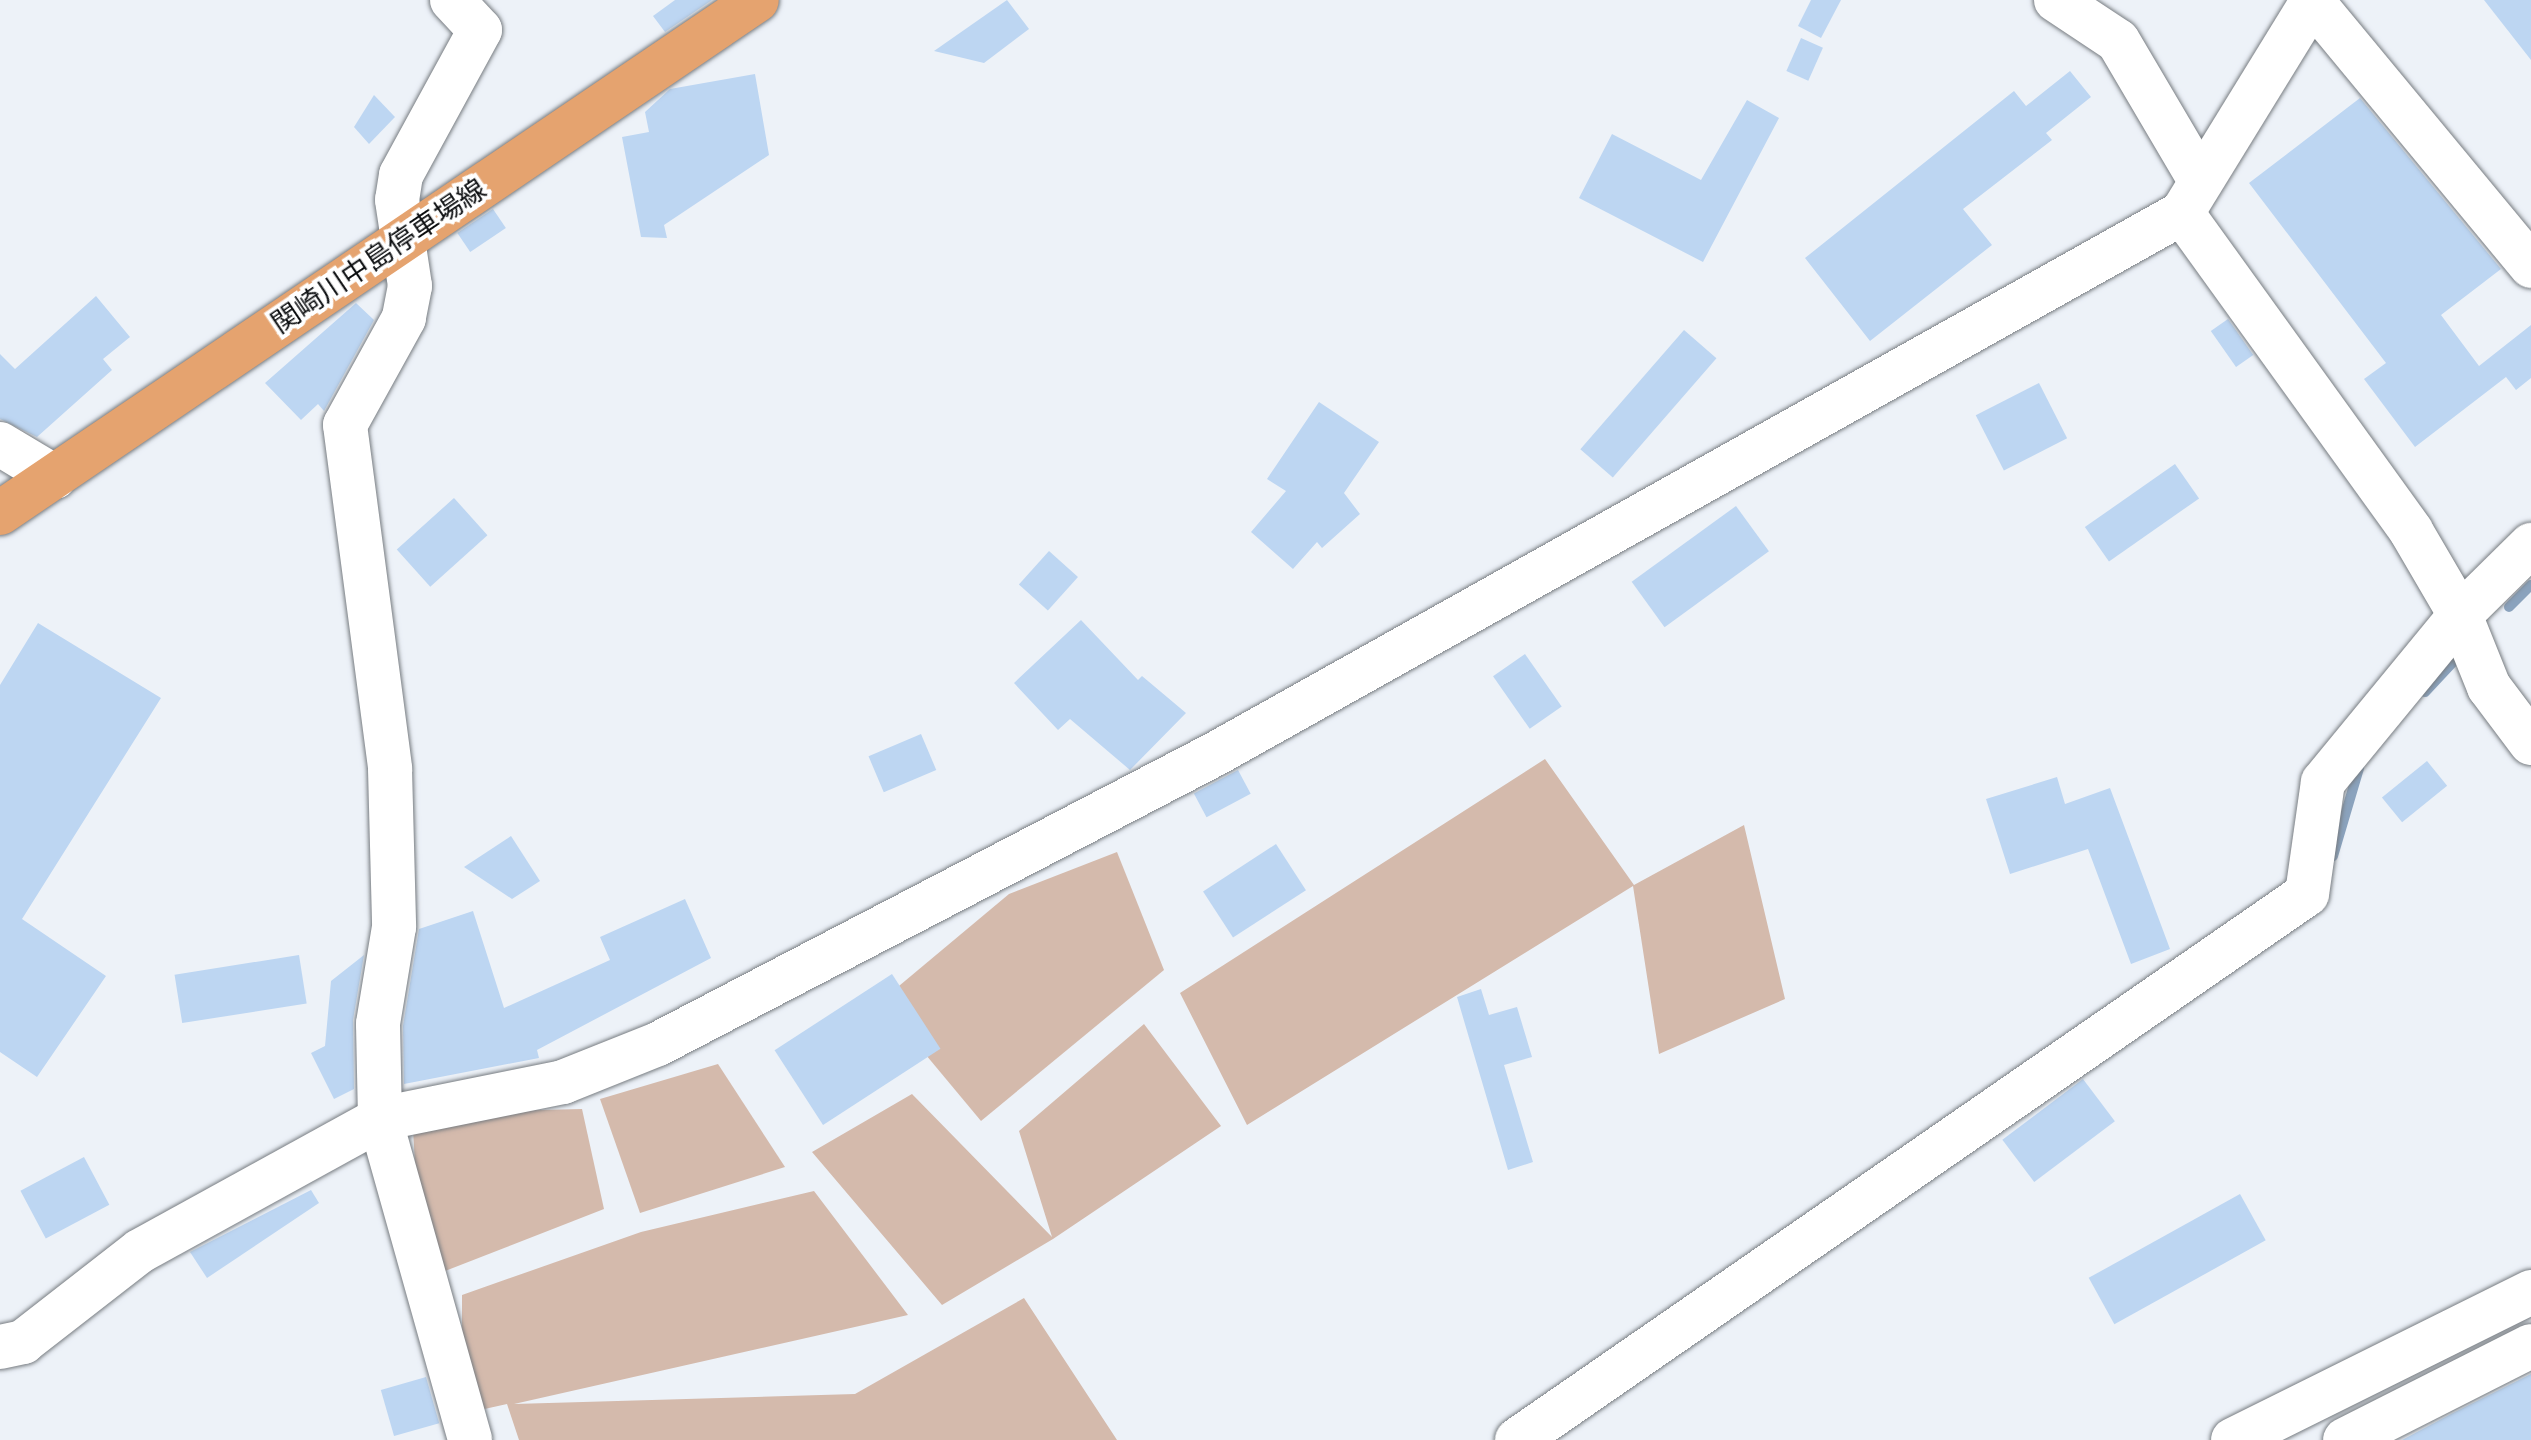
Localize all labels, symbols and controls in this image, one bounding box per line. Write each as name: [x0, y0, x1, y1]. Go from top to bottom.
street label: 関崎川中島停車場線: [264, 171, 492, 339]

